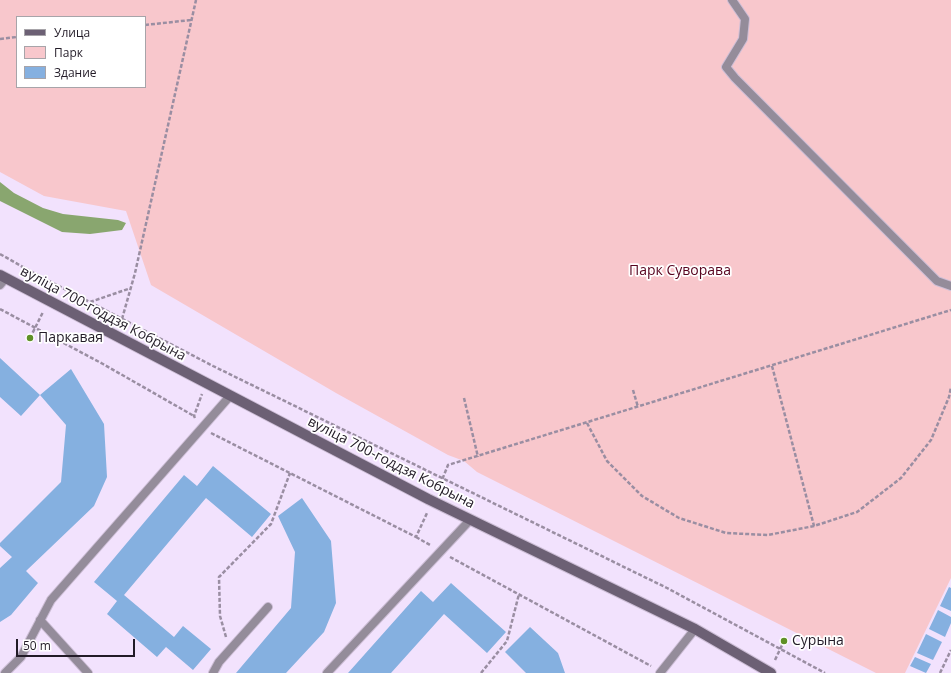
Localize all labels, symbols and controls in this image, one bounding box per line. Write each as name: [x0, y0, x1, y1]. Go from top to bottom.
legend: [16, 16, 146, 88]
text: Улица: [54, 24, 90, 41]
text: Парк: [54, 44, 83, 61]
text: Здание: [54, 64, 97, 81]
street label: вуліца 700-годдзя Кобрына: [17, 263, 189, 365]
park label: Парк Суворава: [629, 263, 731, 279]
place label: Паркавая: [38, 330, 103, 346]
marker: Паркавая: [25, 333, 35, 343]
street label: вуліца 700-годдзя Кобрына: [305, 413, 477, 513]
scale bar: [18, 631, 137, 657]
place label: Сурына: [792, 633, 844, 649]
marker: Сурына: [779, 636, 789, 646]
text: 50 m: [23, 637, 51, 654]

